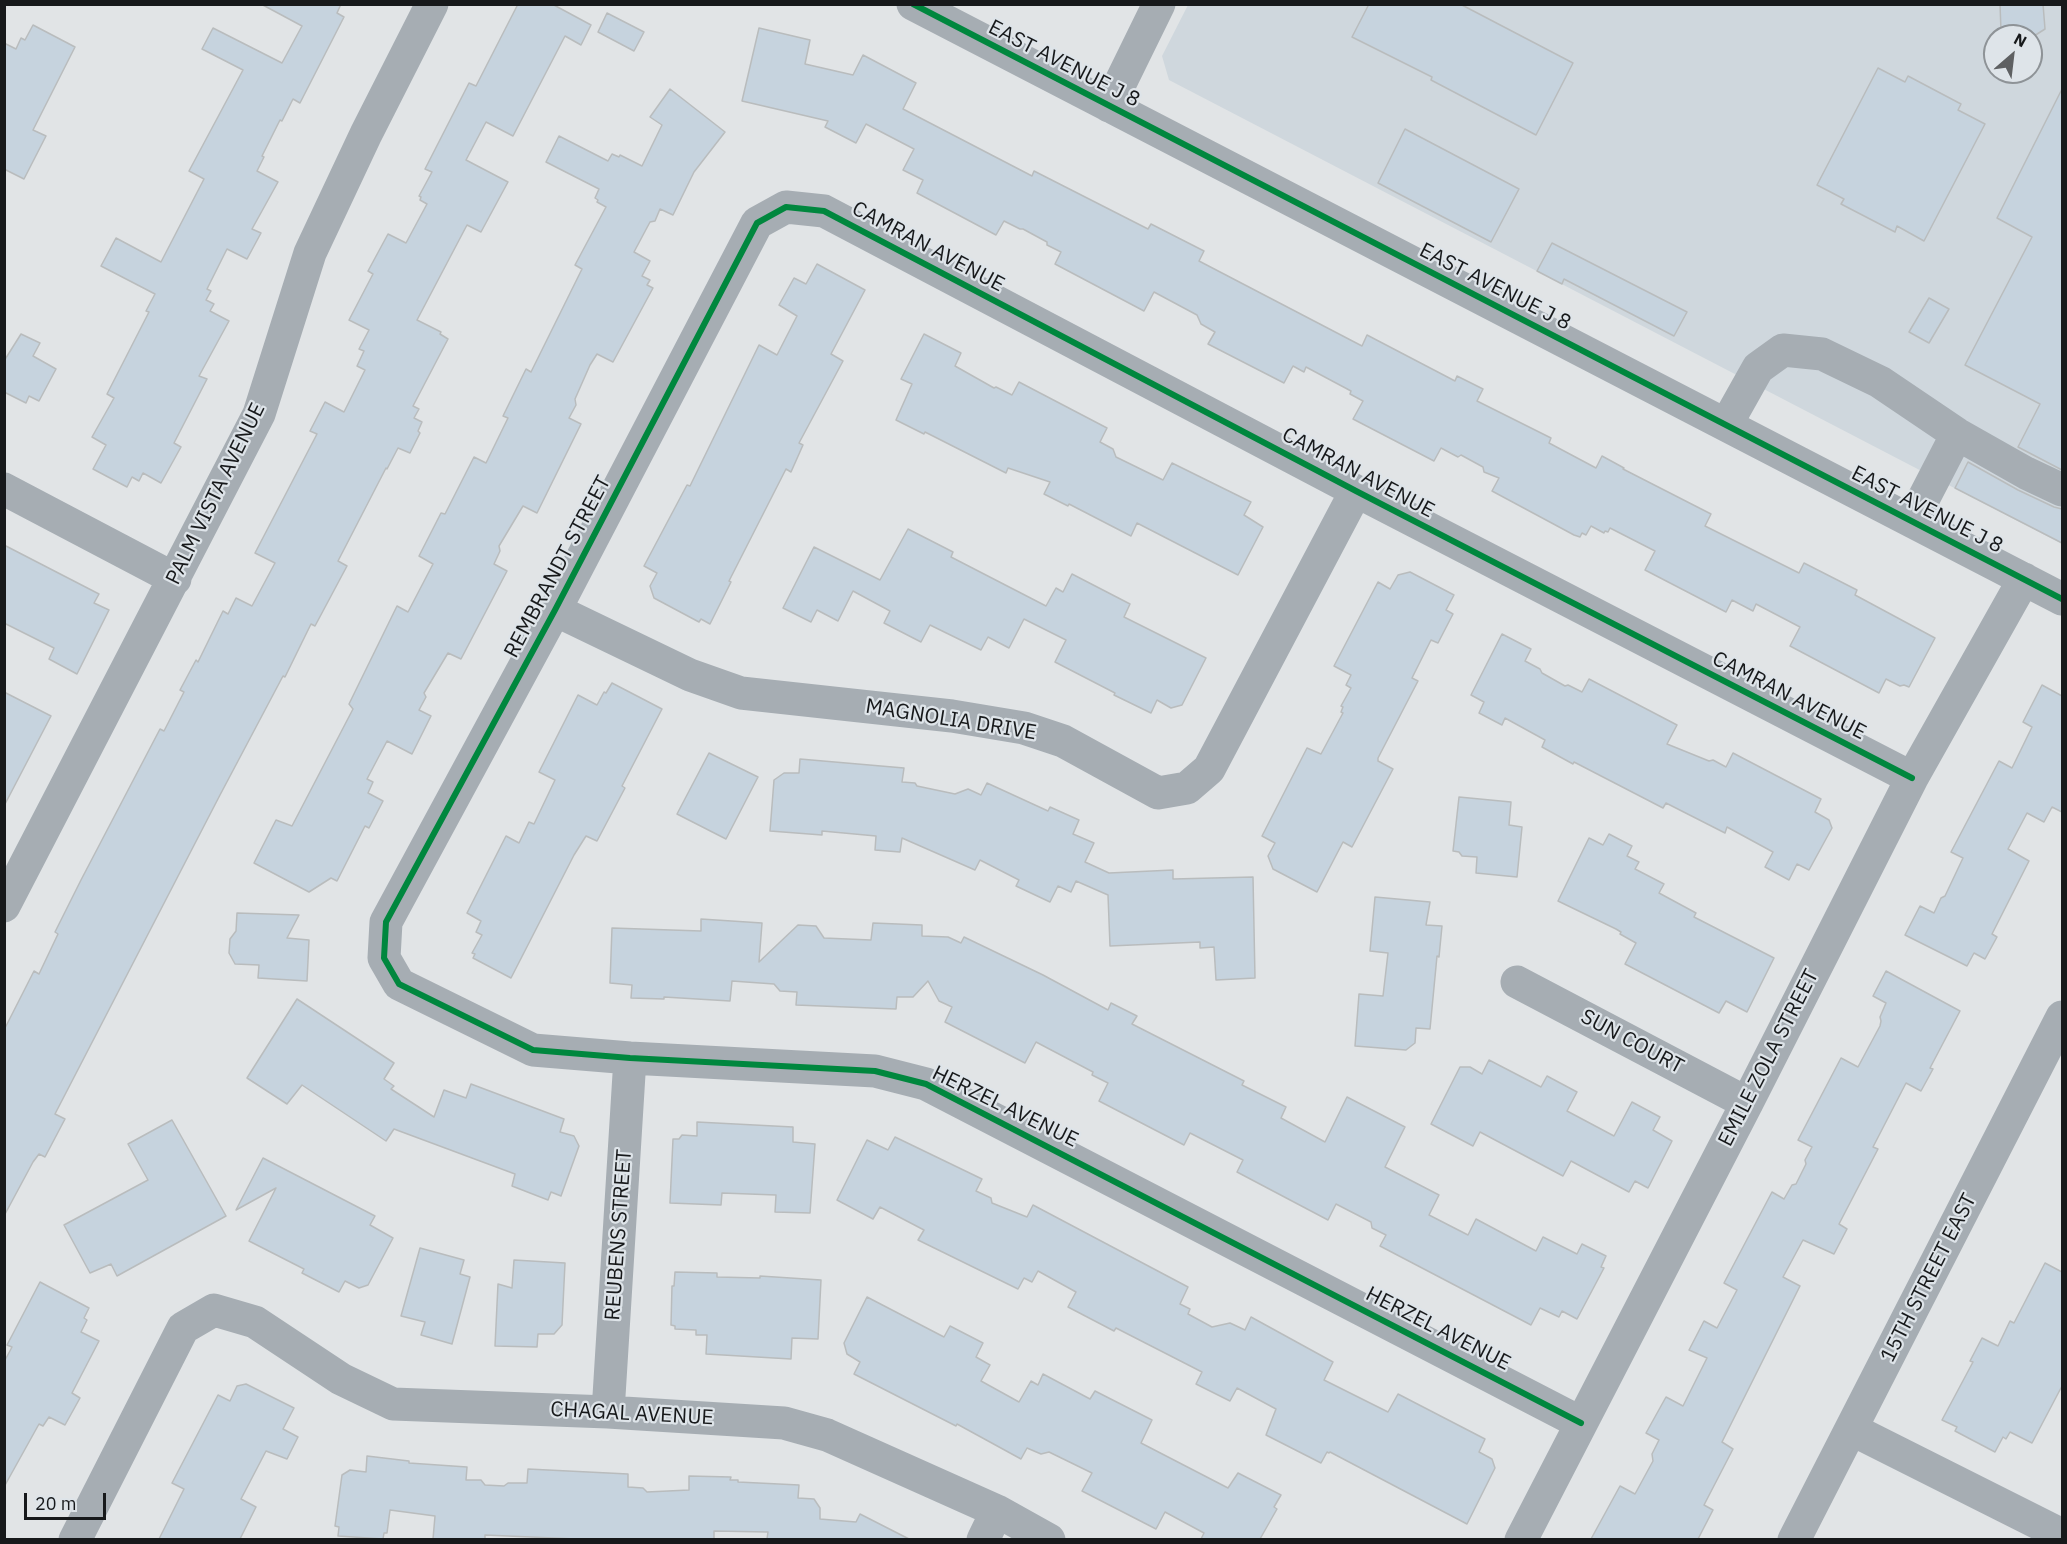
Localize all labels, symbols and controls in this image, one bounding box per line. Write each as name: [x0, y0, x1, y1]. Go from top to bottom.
street label: EAST AVENUE J 8: [984, 15, 1144, 113]
north arrow: [1983, 24, 2043, 84]
text: N: [2011, 28, 2030, 51]
street label: CAMRAN AVENUE: [847, 196, 1009, 298]
street label: EAST AVENUE J 8: [1415, 238, 1575, 336]
street label: PALM VISTA AVENUE: [161, 399, 271, 589]
street label: CAMRAN AVENUE: [1277, 422, 1439, 524]
street label: EAST AVENUE J 8: [1847, 461, 2007, 559]
street label: REMBRANDT STREET: [499, 472, 617, 662]
street label: CAMRAN AVENUE: [1708, 646, 1870, 746]
street label: MAGNOLIA DRIVE: [864, 694, 1038, 746]
street label: EMILE ZOLA STREET: [1713, 965, 1825, 1151]
street label: SUN COURT: [1576, 1004, 1688, 1080]
street label: HERZEL AVENUE: [928, 1061, 1082, 1153]
street label: REUBENS STREET: [600, 1148, 638, 1322]
street label: 15TH STREET EAST: [1876, 1190, 1982, 1366]
street label: HERZEL AVENUE: [1361, 1282, 1515, 1376]
street label: CHAGAL AVENUE: [550, 1397, 714, 1431]
scale bar: [27, 1481, 110, 1519]
text: 20 m: [35, 1492, 77, 1515]

